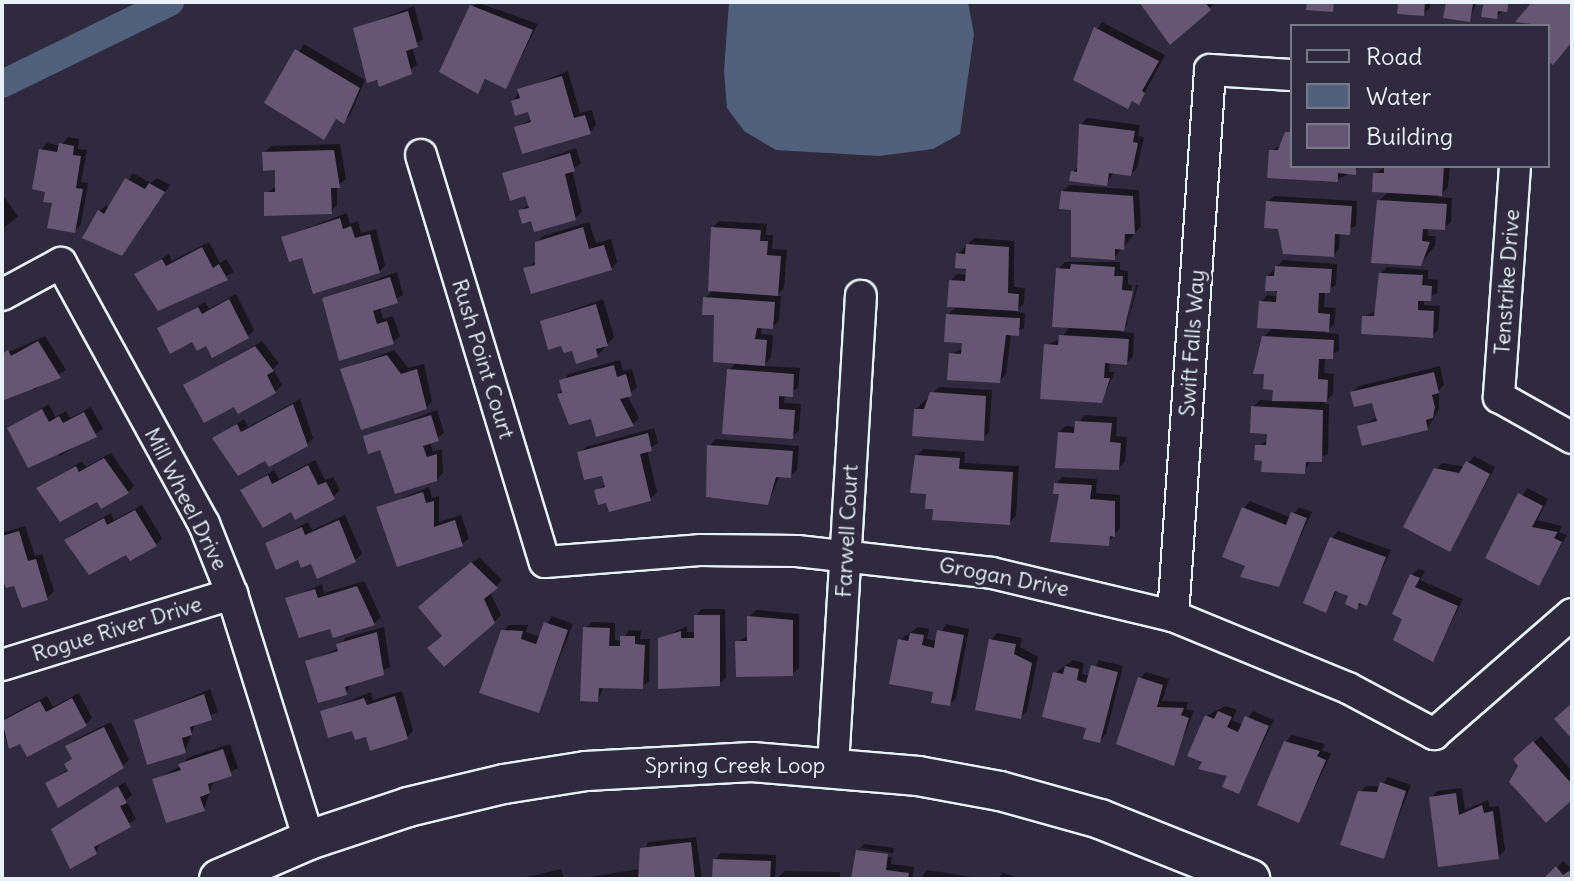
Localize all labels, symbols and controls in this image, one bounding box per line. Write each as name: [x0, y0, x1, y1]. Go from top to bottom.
legend: [1290, 24, 1550, 168]
text: Road: [1366, 41, 1422, 71]
text: Water: [1366, 81, 1431, 111]
text: Building: [1366, 121, 1453, 151]
street label: Tenstrike Drive: [1489, 208, 1525, 356]
street label: Swift Falls Way: [1174, 269, 1210, 417]
street label: Rush Point Court: [446, 276, 520, 442]
street label: Mill Wheel Drive: [139, 423, 233, 575]
street label: Farwell Court: [830, 464, 864, 598]
street label: Grogan Drive: [937, 551, 1071, 603]
street label: Rogue River Drive: [29, 591, 205, 667]
street label: Spring Creek Loop: [645, 753, 825, 779]

